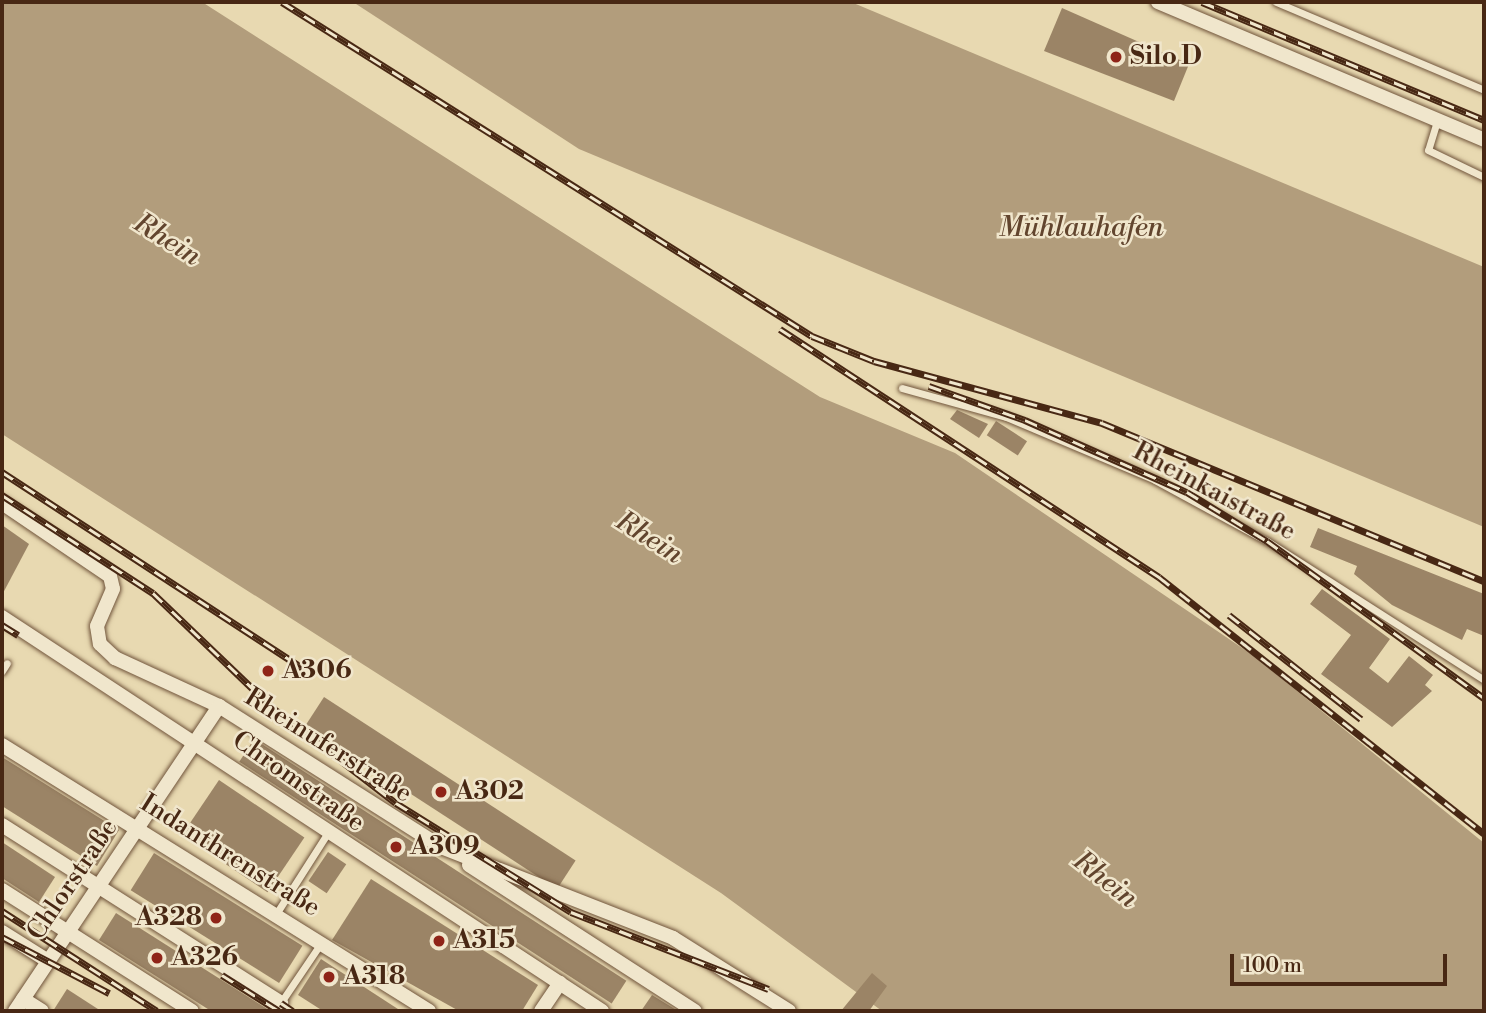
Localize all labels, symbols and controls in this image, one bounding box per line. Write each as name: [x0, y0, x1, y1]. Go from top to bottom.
place label: Silo D: [1130, 41, 1202, 73]
marker: Silo D: [1108, 49, 1124, 65]
water label: Rhein: [127, 207, 207, 273]
water label: Mühlauhafen: [999, 211, 1163, 245]
street label: Rheinkaistraße: [1127, 436, 1301, 548]
water label: Rhein: [609, 505, 689, 571]
place label: A306: [282, 655, 352, 687]
marker: A306: [260, 663, 276, 679]
street label: Rheinuferstraße: [239, 682, 417, 810]
street label: Chromstraße: [226, 725, 370, 839]
place label: A302: [455, 776, 524, 808]
marker: A302: [433, 784, 449, 800]
street label: Indanthrenstraße: [134, 788, 326, 924]
street label: Chlorstraße: [21, 813, 125, 947]
place label: A309: [410, 831, 480, 863]
marker: A309: [388, 839, 404, 855]
water label: Rhein: [1066, 844, 1144, 916]
place label: A328: [135, 902, 202, 934]
marker: A328: [208, 910, 224, 926]
place label: A315: [453, 925, 515, 957]
marker: A315: [431, 933, 447, 949]
scale bar: [1234, 940, 1451, 984]
place label: A326: [171, 942, 238, 974]
marker: A326: [149, 950, 165, 966]
text: 100 m: [1243, 953, 1302, 979]
place label: A318: [343, 961, 405, 993]
marker: A318: [321, 969, 337, 985]

